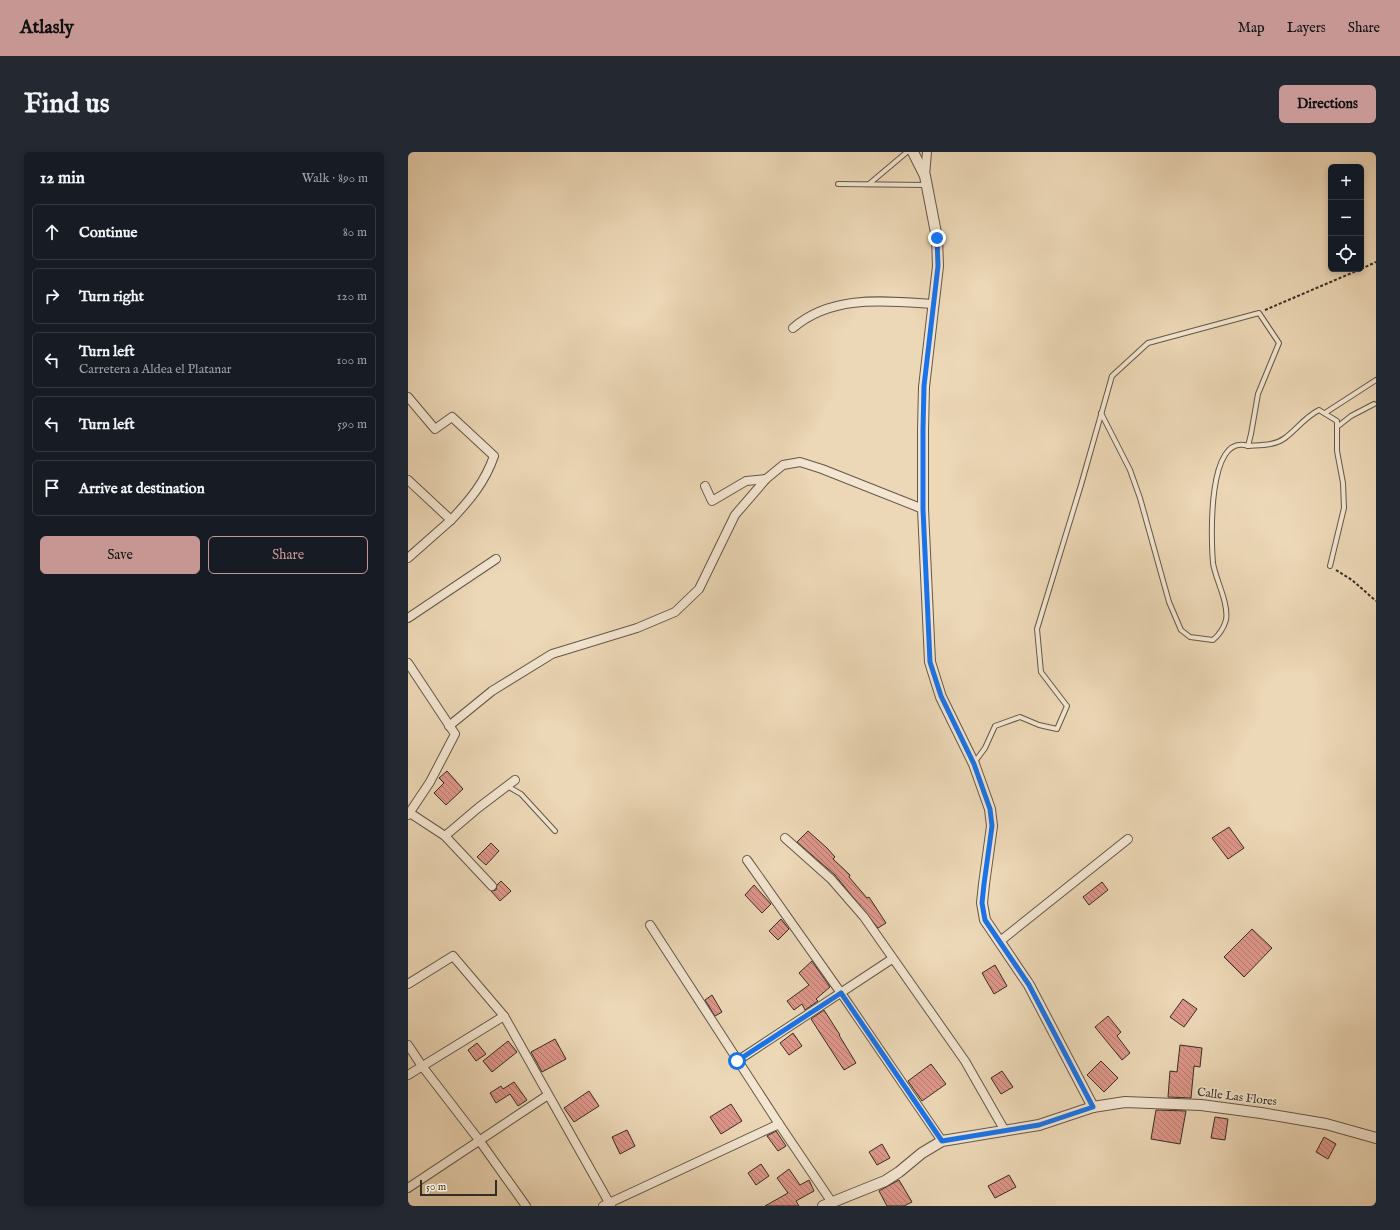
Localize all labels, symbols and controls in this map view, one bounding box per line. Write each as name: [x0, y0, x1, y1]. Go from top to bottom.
text: Atlasly: [20, 16, 74, 40]
text: Map: [1238, 19, 1265, 37]
text: Layers: [1287, 19, 1326, 37]
text: Share: [1348, 19, 1380, 37]
button: Directions: [1279, 85, 1376, 123]
text: Find us: [24, 87, 110, 122]
map controls: [1328, 164, 1364, 272]
button: +: [1328, 164, 1364, 200]
text: 12 min: [40, 168, 85, 189]
text: Walk · 890 m: [302, 170, 368, 187]
button: −: [1328, 200, 1364, 236]
icon: ahead: [41, 221, 63, 243]
text: Continue: [79, 223, 137, 242]
text: 80 m: [343, 224, 367, 241]
route end: [928, 229, 946, 247]
button: locate: [1328, 236, 1364, 272]
icon: right: [41, 285, 63, 307]
text: Turn right: [79, 287, 144, 306]
text: 120 m: [337, 288, 367, 305]
text: Turn left: [79, 342, 135, 361]
icon: left: [41, 349, 63, 371]
text: 100 m: [337, 352, 367, 369]
text: Carretera a Aldea el Platanar: [79, 361, 232, 378]
icon: left: [41, 413, 63, 435]
text: Turn left: [79, 415, 135, 434]
text: 590 m: [337, 416, 367, 433]
icon: arrive: [41, 477, 63, 499]
text: Arrive at destination: [79, 479, 205, 498]
button: Save: [40, 536, 200, 574]
button: Share: [208, 536, 368, 574]
route start: [728, 1052, 746, 1070]
street label: Calle Las Flores: [1196, 1085, 1278, 1109]
scale bar: [420, 1178, 497, 1197]
text: 50 m: [426, 1180, 446, 1194]

